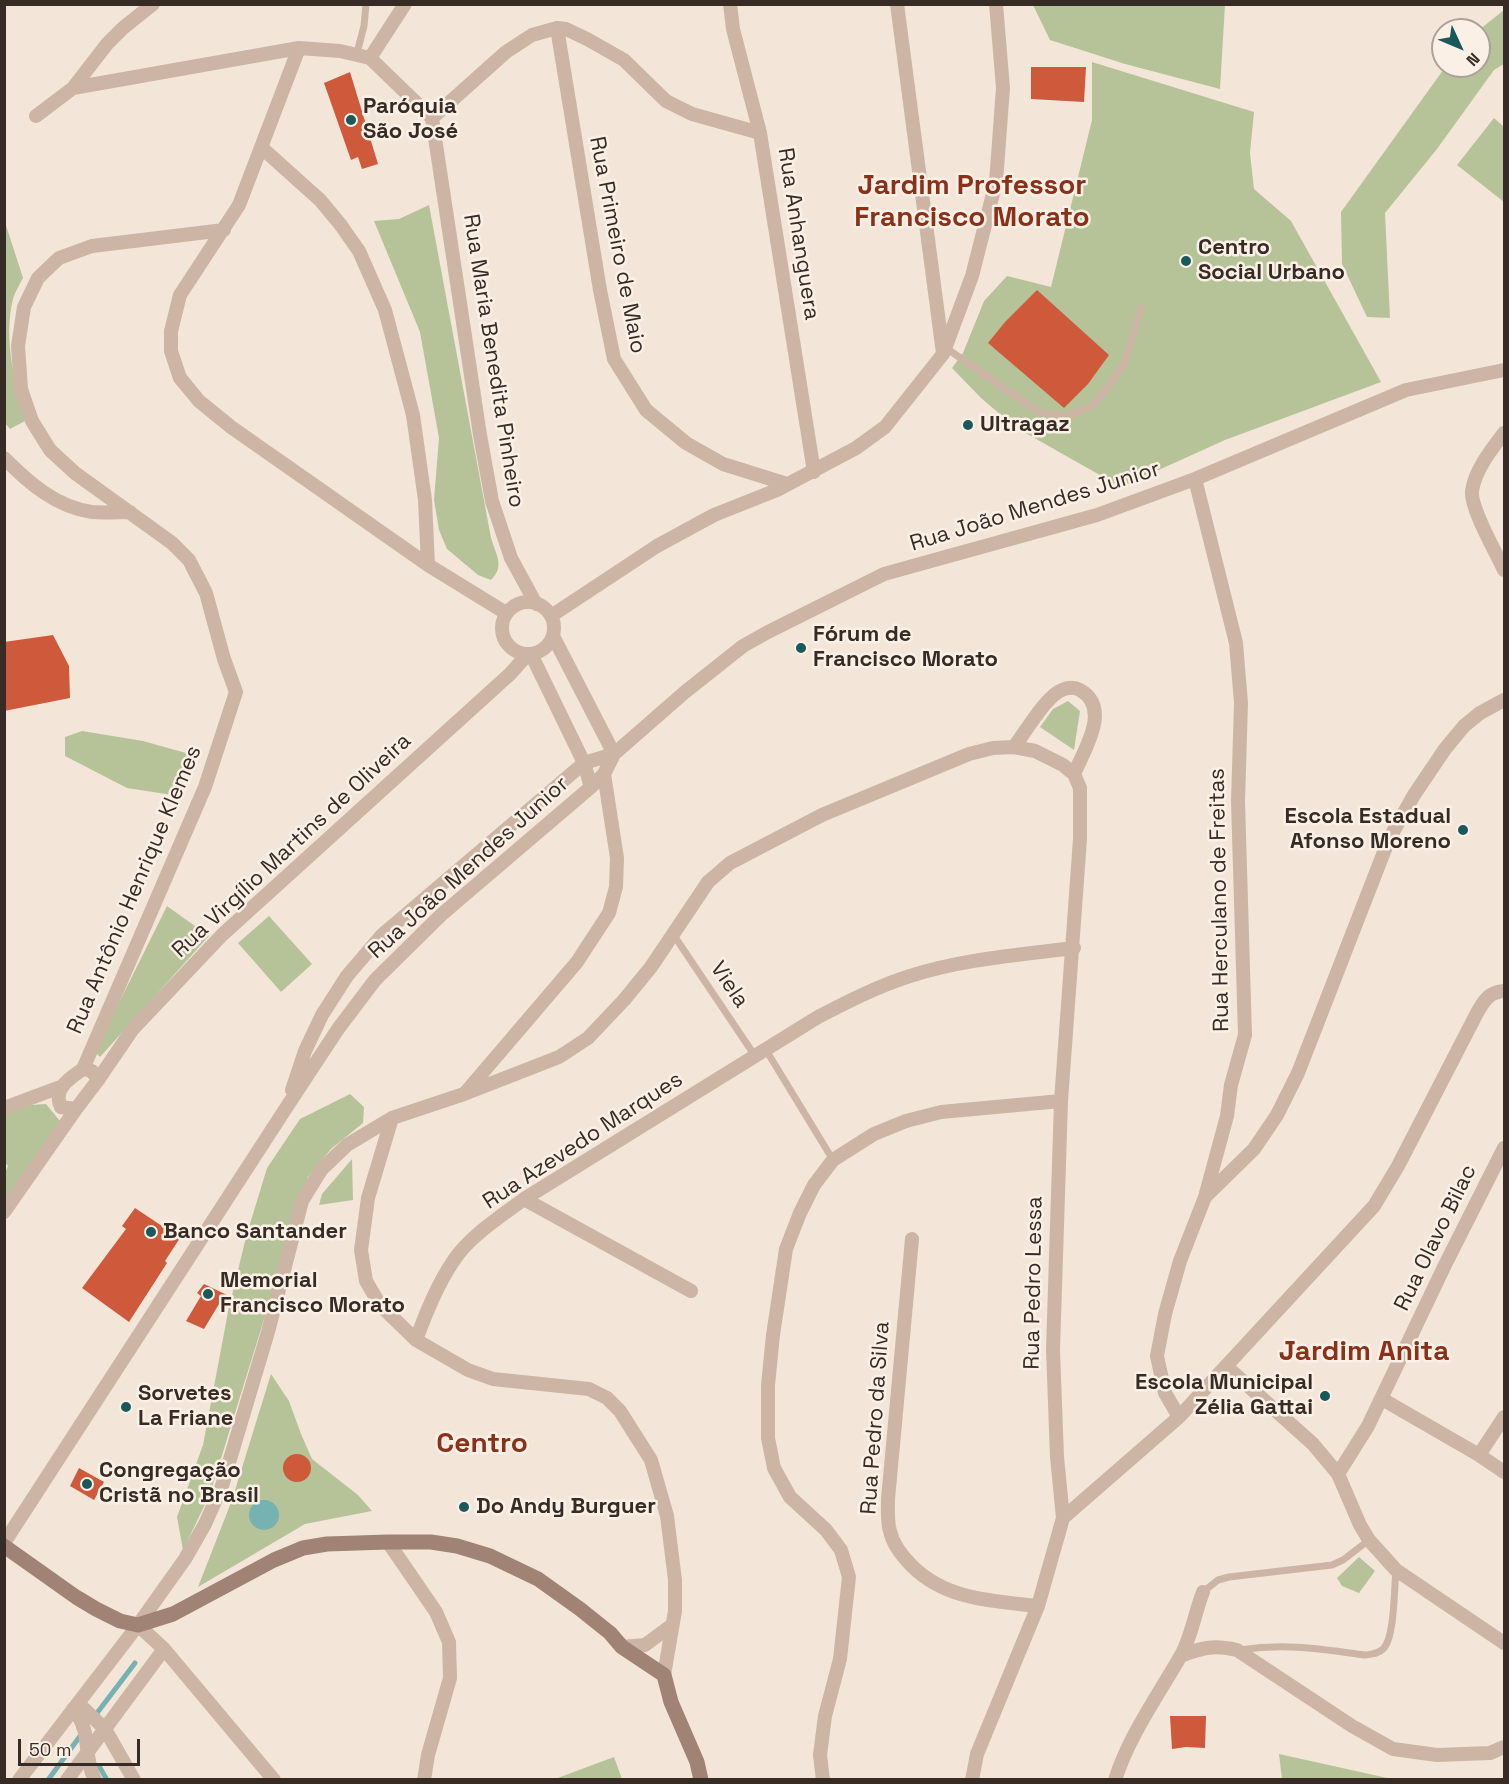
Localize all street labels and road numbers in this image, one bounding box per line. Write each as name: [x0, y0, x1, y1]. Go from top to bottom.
street label: Rua Primeiro de Maio: [583, 134, 651, 356]
street label: Rua Anhanguera: [771, 146, 825, 322]
street label: Rua Maria Benedita Pinheiro: [457, 212, 529, 510]
street label: Rua João Mendes Junior: [907, 456, 1163, 558]
street label: Rua Virgílio Martins de Oliveira: [167, 728, 417, 964]
street label: Rua Antônio Henrique Klemes: [62, 742, 208, 1038]
street label: Rua Herculano de Freitas: [1205, 768, 1235, 1032]
street label: Rua João Mendes Junior: [364, 771, 574, 965]
street label: Viela: [704, 957, 754, 1013]
street label: Rua Azevedo Marques: [478, 1067, 688, 1215]
street label: Rua Olavo Bilac: [1389, 1161, 1483, 1315]
street label: Rua Pedro Lessa: [1019, 1196, 1049, 1370]
street label: Rua Pedro da Silva: [856, 1320, 896, 1516]

